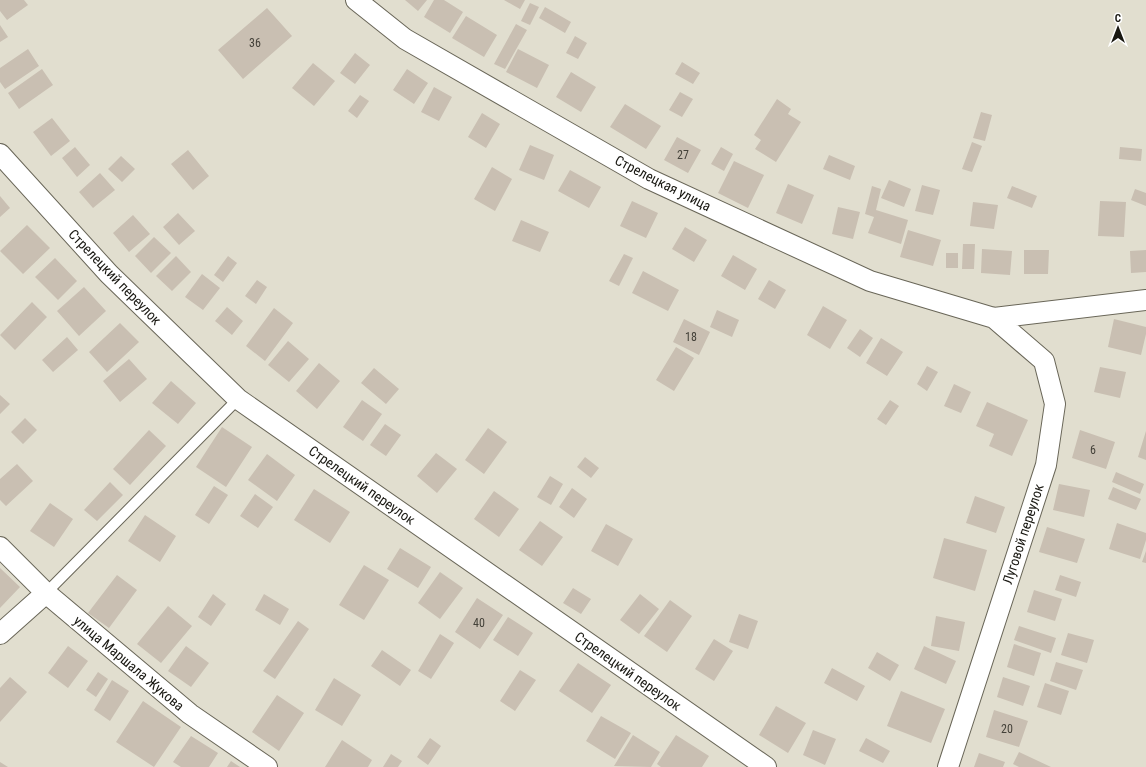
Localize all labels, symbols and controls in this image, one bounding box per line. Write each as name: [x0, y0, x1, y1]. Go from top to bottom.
north arrow: [1098, 8, 1138, 48]
text: С: [1115, 12, 1121, 25]
house number: 36: [249, 36, 261, 50]
house number: 27: [677, 148, 689, 162]
street label: Стрелецкая улица: [612, 152, 714, 214]
street label: Стрелецкий переулок: [65, 226, 165, 328]
house number: 18: [685, 330, 697, 344]
street label: Стрелецкий переулок: [306, 442, 418, 528]
house number: 6: [1090, 443, 1096, 457]
street label: Луговой переулок: [999, 482, 1047, 586]
street label: улица Маршала Жукова: [71, 612, 187, 714]
house number: 40: [473, 616, 485, 630]
street label: Стрелецкий переулок: [572, 628, 684, 714]
house number: 20: [1001, 722, 1013, 736]

